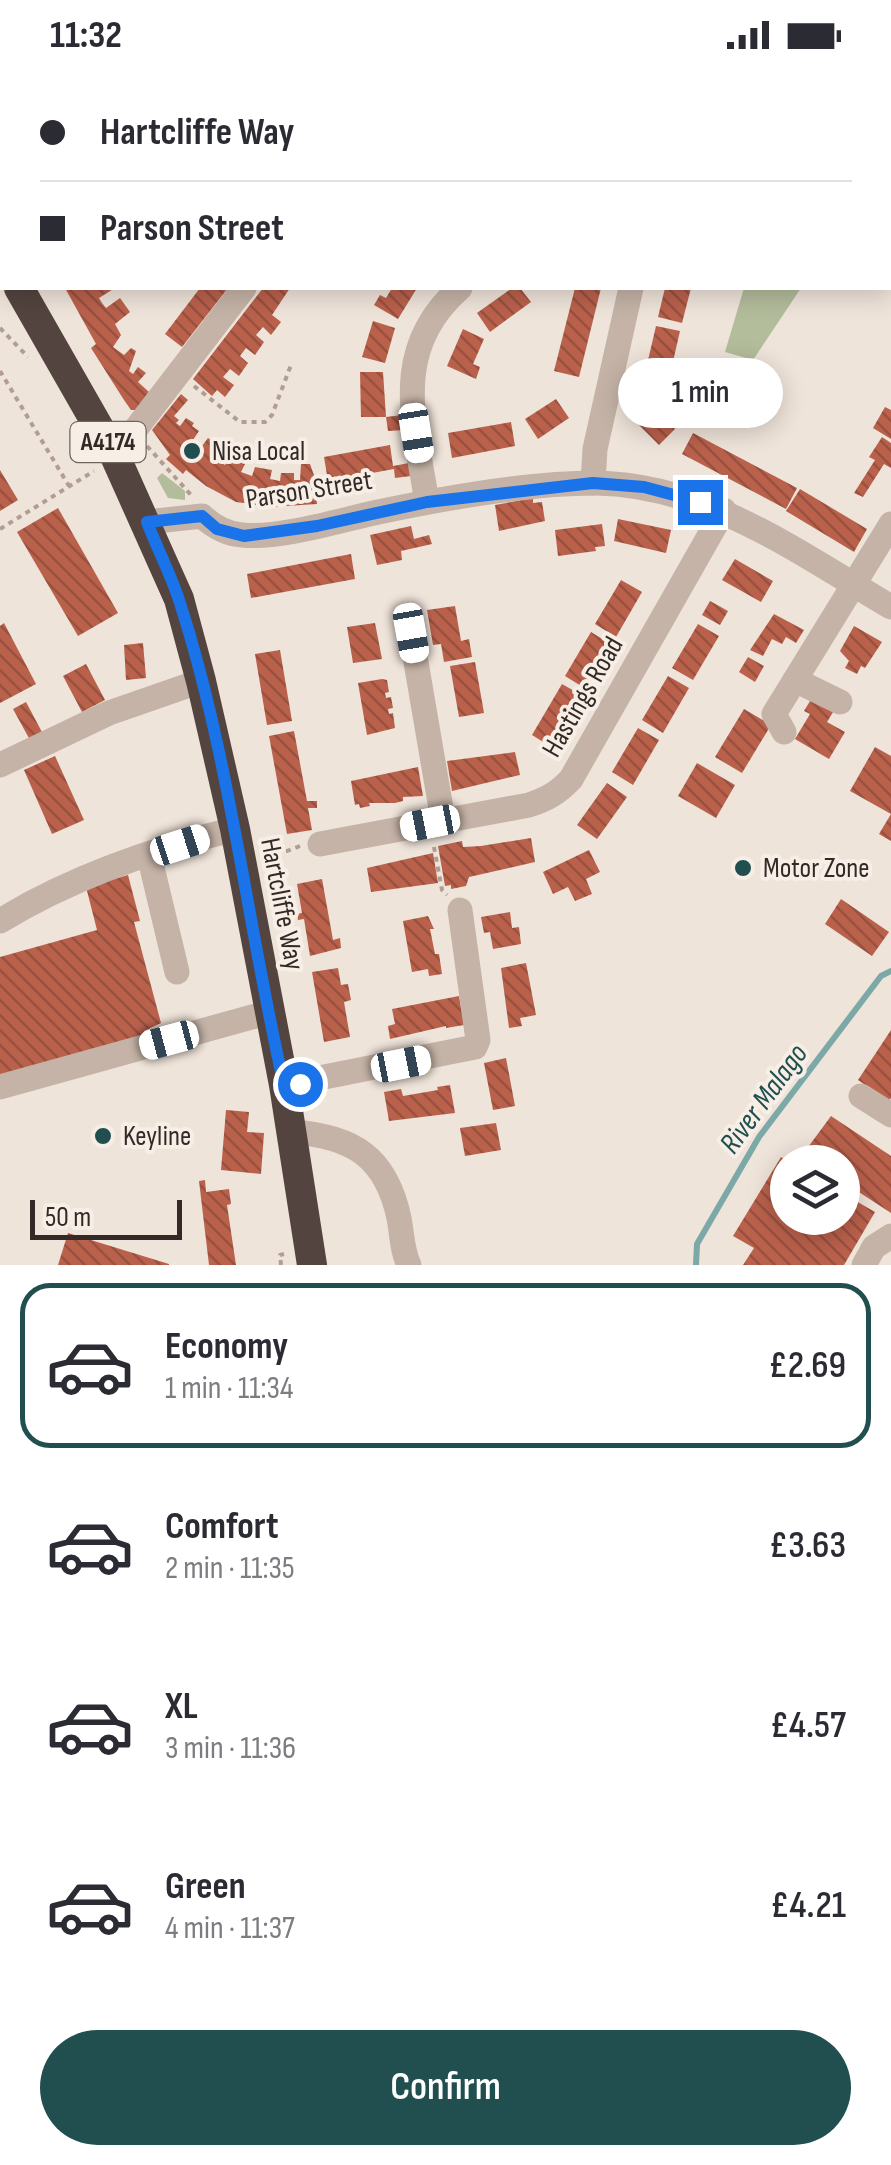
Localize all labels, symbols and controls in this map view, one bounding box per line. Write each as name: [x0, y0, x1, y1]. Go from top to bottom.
text: 11:32: [50, 13, 122, 58]
text: Hartcliffe Way: [100, 110, 294, 155]
text: Parson Street: [100, 206, 284, 251]
callout: 1 min: [618, 357, 782, 427]
text: 1 min: [671, 373, 730, 412]
car: [396, 401, 436, 465]
road number: A4174: [70, 422, 146, 462]
place label: Nisa Local: [212, 435, 305, 468]
marker: Nisa Local: [181, 440, 203, 462]
street label: Parson Street: [244, 464, 374, 516]
route end: [678, 480, 723, 525]
car: [391, 601, 431, 665]
street label: Hastings Road: [535, 631, 631, 763]
car: [398, 803, 462, 843]
car: [147, 821, 213, 869]
street label: Hartcliffe Way: [253, 835, 311, 973]
place label: Motor Zone: [763, 852, 870, 885]
marker: Motor Zone: [732, 857, 754, 879]
car: [136, 1018, 202, 1062]
water label: River Malago: [712, 1037, 816, 1161]
car: [369, 1044, 433, 1084]
route start: [278, 1062, 323, 1107]
place label: Keyline: [123, 1120, 191, 1153]
marker: Keyline: [92, 1125, 114, 1147]
map controls: [770, 1145, 860, 1235]
button: layers: [770, 1145, 860, 1235]
scale bar: [30, 1195, 182, 1240]
text: 50 m: [45, 1201, 91, 1234]
icon: car: [45, 1321, 135, 1411]
text: Economy: [165, 1324, 288, 1369]
text: £2.69: [768, 1343, 846, 1388]
text: 1 min · 11:34: [165, 1369, 293, 1408]
icon: car: [45, 1501, 135, 1591]
text: Comfort: [165, 1504, 279, 1549]
text: £3.63: [769, 1523, 846, 1568]
text: 2 min · 11:35: [165, 1549, 295, 1588]
icon: car: [45, 1681, 135, 1771]
text: XL: [165, 1684, 198, 1729]
text: £4.57: [770, 1703, 846, 1748]
text: 3 min · 11:36: [165, 1729, 296, 1768]
icon: car: [45, 1861, 135, 1951]
text: Green: [165, 1864, 246, 1909]
text: £4.21: [770, 1883, 846, 1928]
text: 4 min · 11:37: [165, 1909, 295, 1948]
button: Confirm: [40, 2030, 851, 2145]

